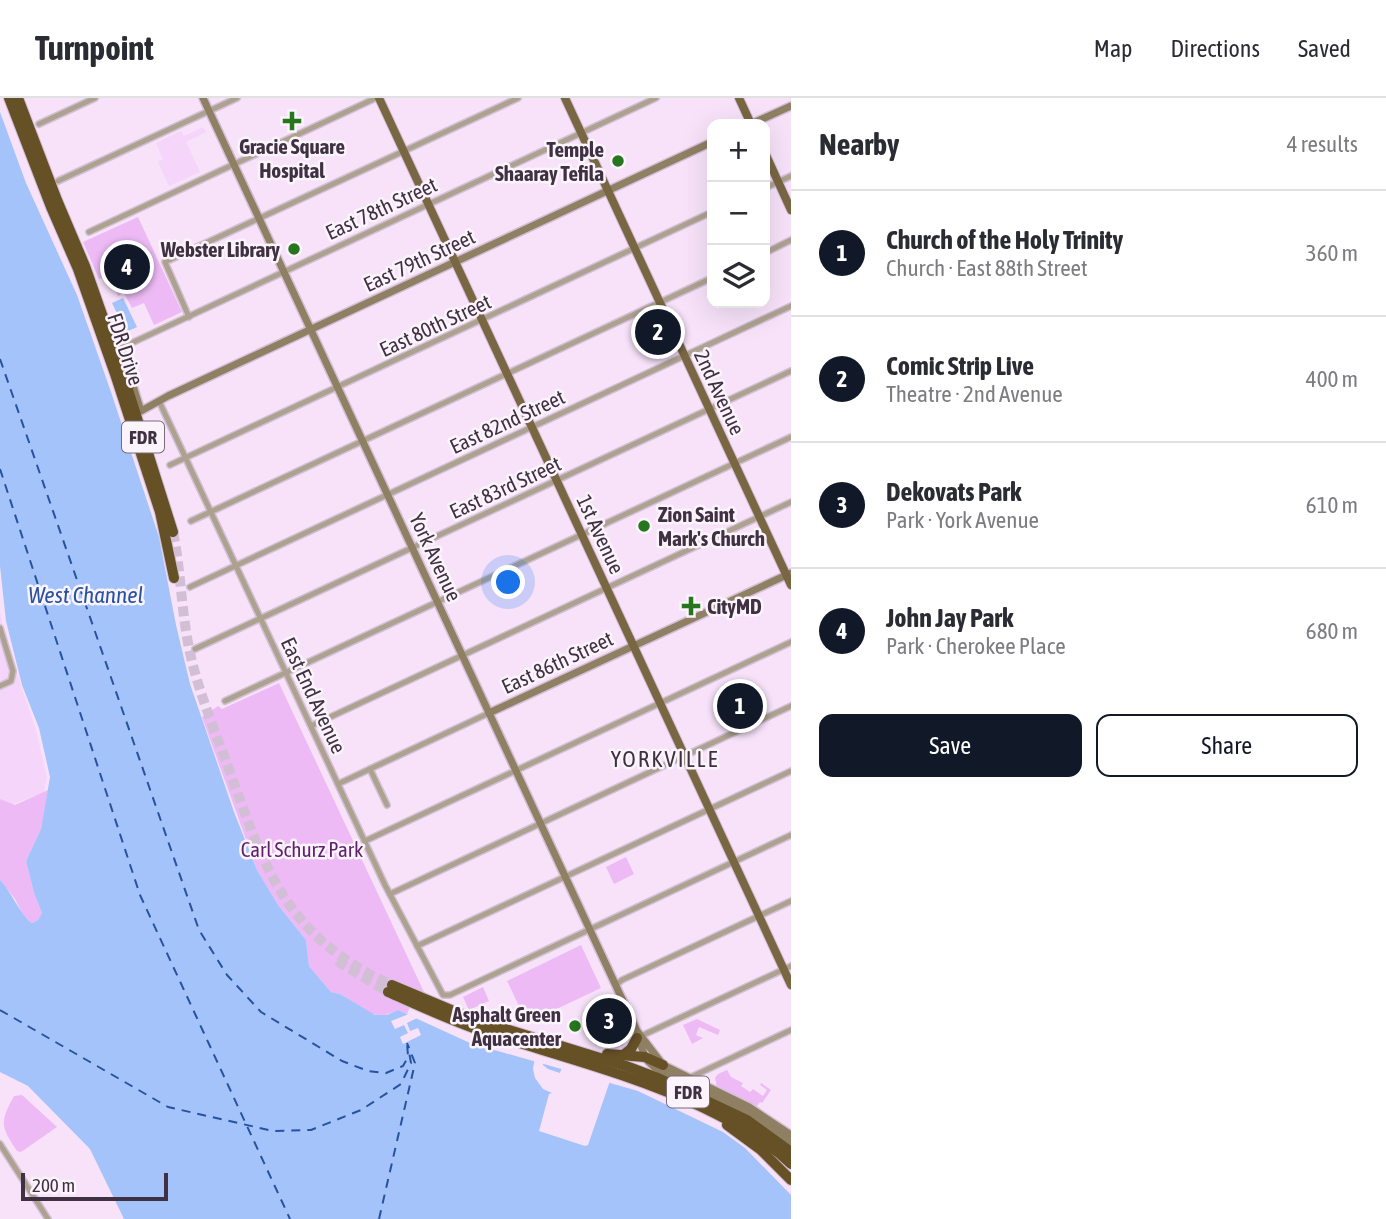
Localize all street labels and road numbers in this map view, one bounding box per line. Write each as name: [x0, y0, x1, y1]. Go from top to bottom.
street label: East 78th Street: [322, 172, 440, 244]
street label: East 79th Street: [360, 224, 478, 296]
street label: East 80th Street: [376, 289, 494, 361]
street label: FDR Drive: [103, 310, 149, 388]
street label: 2nd Avenue: [690, 346, 750, 438]
street label: East 82nd Street: [446, 384, 568, 458]
road number: FDR: [122, 422, 164, 452]
street label: East 83rd Street: [446, 451, 564, 523]
street label: 1st Avenue: [572, 491, 630, 577]
street label: York Avenue: [405, 509, 467, 605]
street label: East 86th Street: [498, 626, 616, 698]
street label: East End Avenue: [277, 633, 351, 757]
road number: FDR: [667, 1076, 709, 1108]

